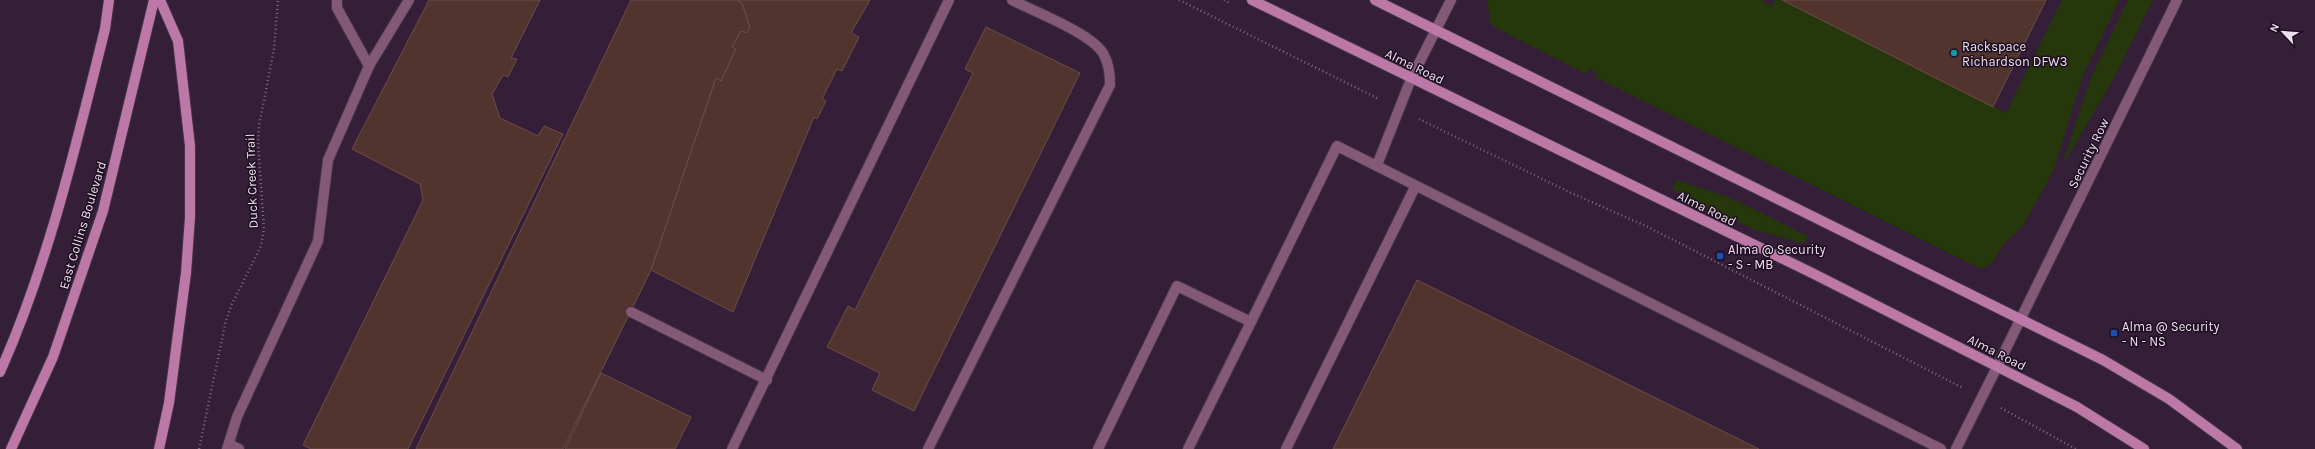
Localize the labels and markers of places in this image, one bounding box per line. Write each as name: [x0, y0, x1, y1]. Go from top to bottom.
place label: Rackspace Richardson DFW3: [1962, 39, 2067, 69]
marker: Rackspace Richardson DFW3: [1949, 48, 1959, 58]
place label: Alma @ Security - S - MB: [1728, 242, 1825, 272]
marker: Alma @ Security - S - MB: [1715, 251, 1725, 261]
place label: Alma @ Security - N - NS: [2122, 319, 2219, 349]
marker: Alma @ Security - N - NS: [2109, 328, 2119, 338]

